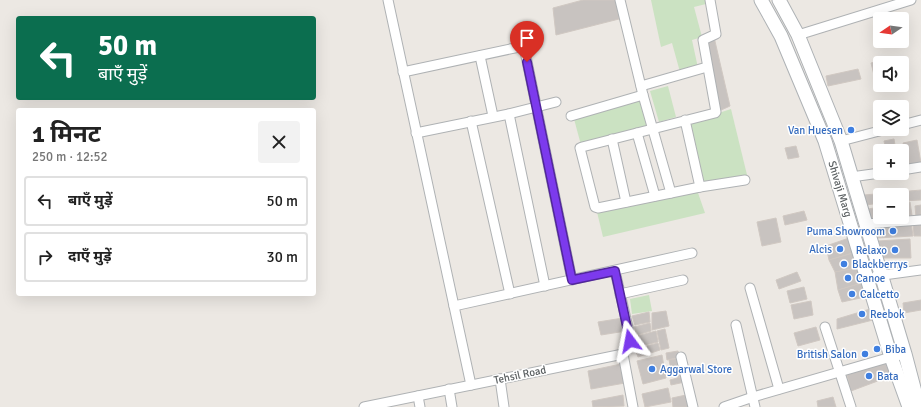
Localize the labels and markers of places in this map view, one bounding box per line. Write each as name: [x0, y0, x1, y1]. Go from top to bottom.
pin: [510, 21, 544, 62]
place label: Van Huesen: [788, 124, 843, 137]
marker: Van Huesen: [846, 125, 856, 135]
place label: Puma Showroom: [806, 225, 885, 238]
marker: Puma Showroom: [888, 226, 898, 236]
place label: Alcis: [809, 243, 832, 256]
marker: Alcis: [835, 244, 845, 254]
place label: Relaxo: [856, 244, 887, 257]
marker: Relaxo: [890, 245, 900, 255]
place label: Blackberrys: [852, 258, 908, 271]
marker: Blackberrys: [839, 259, 849, 269]
place label: Canoe: [856, 272, 885, 285]
marker: Canoe: [843, 273, 853, 283]
place label: Calcetto: [860, 288, 899, 301]
marker: Calcetto: [847, 289, 857, 299]
place label: Reebok: [870, 308, 905, 321]
marker: Reebok: [857, 309, 867, 319]
place label: Biba: [885, 343, 906, 356]
marker: Biba: [872, 344, 882, 354]
place label: British Salon: [797, 348, 857, 361]
marker: British Salon: [860, 349, 870, 359]
place label: Aggarwal Store: [660, 363, 732, 376]
marker: Aggarwal Store: [647, 364, 657, 374]
place label: Bata: [877, 370, 899, 383]
marker: Bata: [864, 371, 874, 381]

